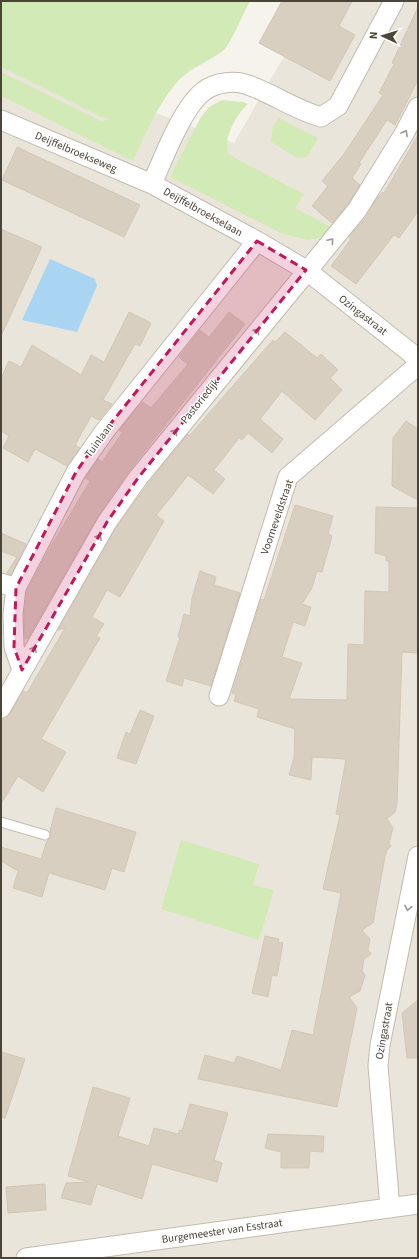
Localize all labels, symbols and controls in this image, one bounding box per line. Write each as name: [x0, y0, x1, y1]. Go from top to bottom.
north arrow: [363, 16, 403, 56]
text: N: [366, 31, 381, 40]
street label: Deijffelbroekseweg: [33, 128, 120, 176]
one-way arrow: [400, 130, 407, 138]
street label: Deijffelbroekselaan: [161, 184, 245, 240]
one-way arrow: [327, 238, 334, 245]
street label: Ozingastraat: [336, 291, 391, 339]
one-way arrow: [253, 329, 260, 336]
street label: Pastoriedijk: [177, 375, 223, 427]
street label: Tuinlaan: [81, 419, 117, 461]
one-way arrow: [171, 429, 178, 437]
street label: Voorneveldstraat: [257, 477, 297, 557]
one-way arrow: [94, 534, 101, 541]
one-way arrow: [29, 646, 36, 654]
one-way arrow: [404, 905, 412, 911]
street label: Ozingastraat: [372, 1001, 396, 1061]
street label: Burgemeester van Esstraat: [161, 1215, 284, 1247]

